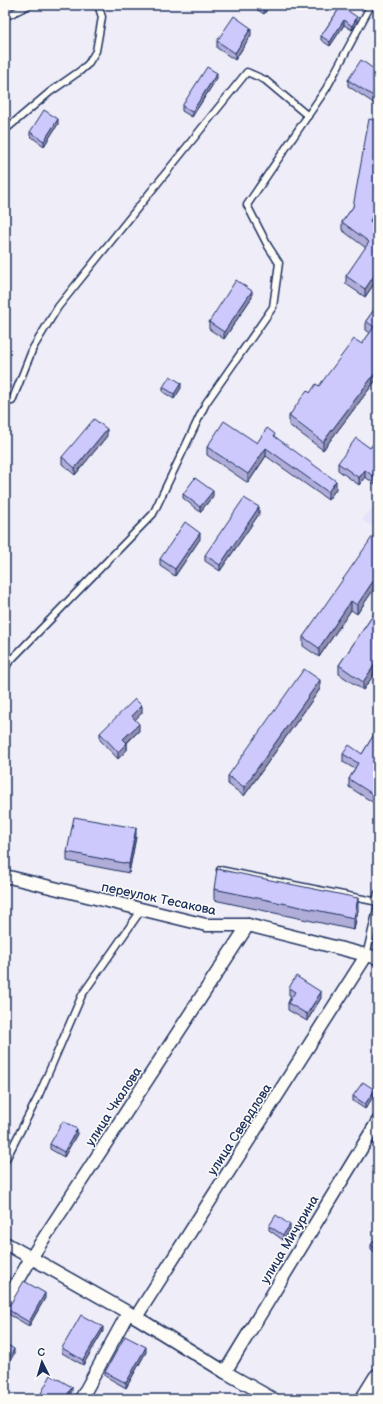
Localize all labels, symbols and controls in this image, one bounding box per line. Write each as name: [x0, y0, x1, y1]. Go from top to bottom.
street label: переулок Тесакова: [100, 879, 218, 919]
street label: улица Чкалова: [82, 1064, 146, 1149]
street label: улица Свердлова: [204, 1081, 276, 1178]
street label: улица Мичурина: [257, 1192, 323, 1286]
north arrow: [22, 1342, 62, 1382]
text: С: [37, 1346, 46, 1359]

